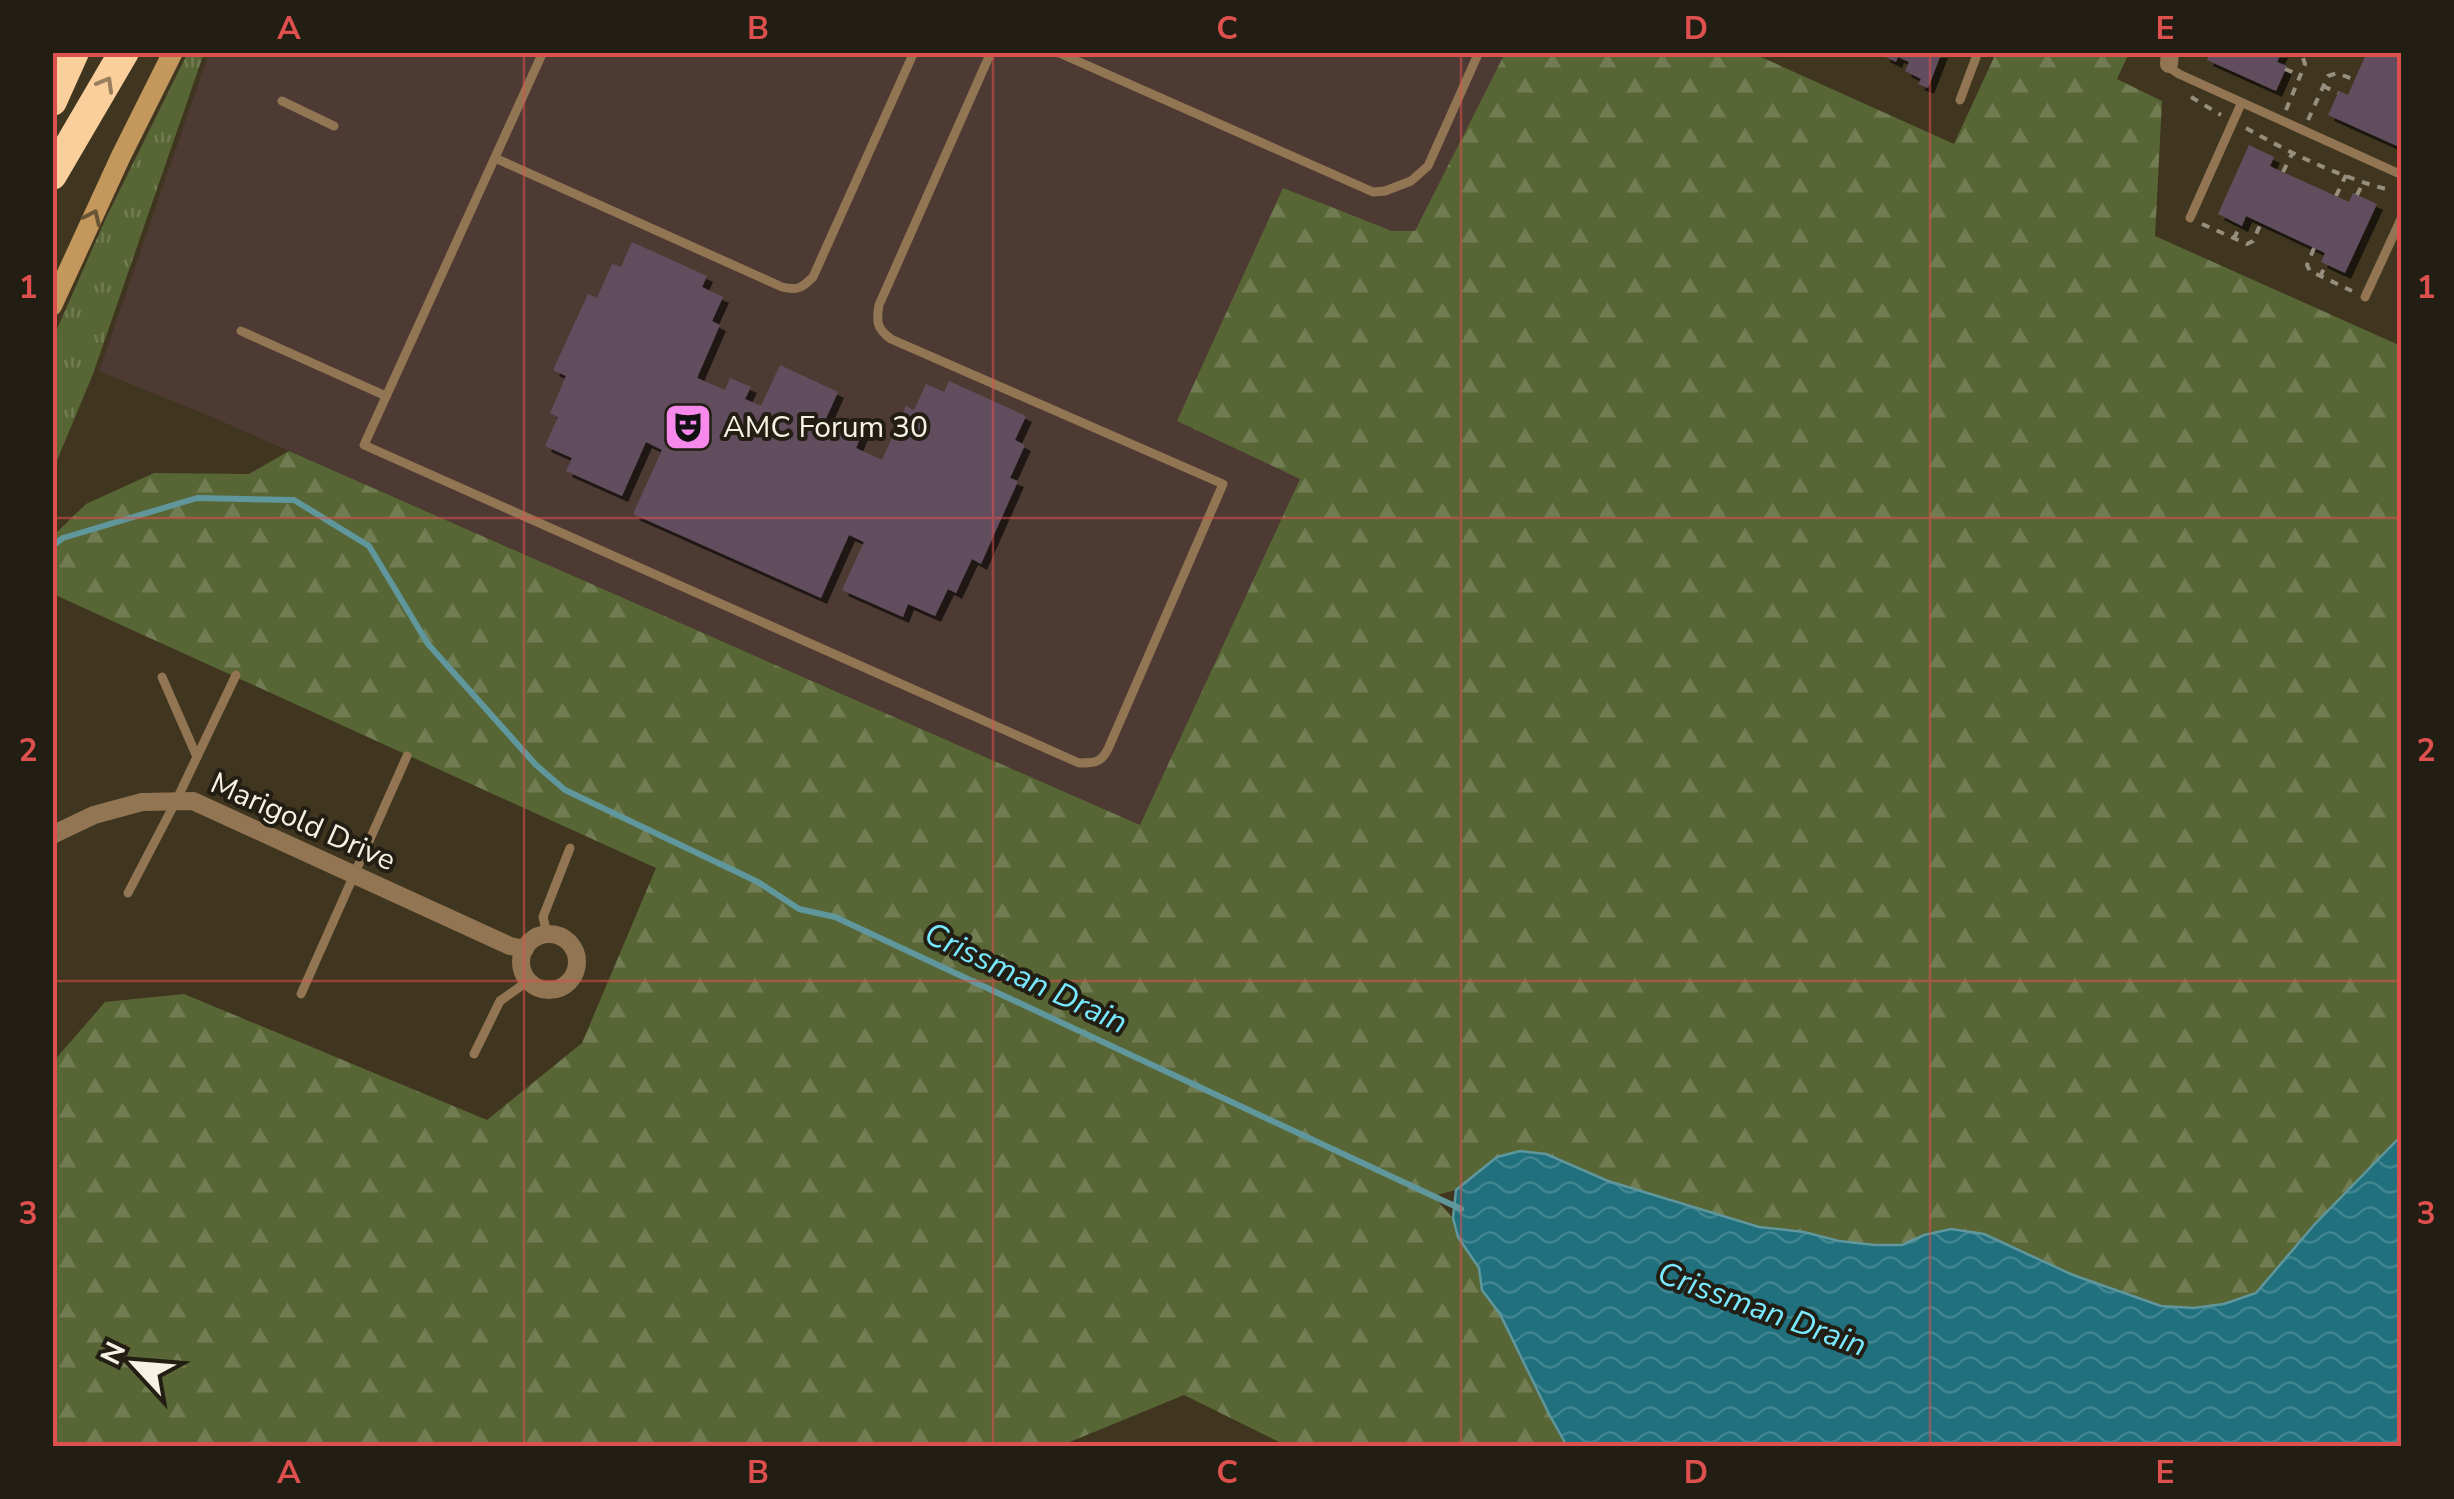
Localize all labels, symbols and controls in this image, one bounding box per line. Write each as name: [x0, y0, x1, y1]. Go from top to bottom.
text: A: [277, 7, 301, 50]
text: B: [747, 7, 769, 50]
text: C: [1216, 7, 1238, 50]
text: D: [1684, 7, 1708, 50]
text: E: [2155, 7, 2175, 50]
one-way arrow: [94, 77, 113, 95]
one-way arrow: [80, 209, 100, 227]
text: 1: [18, 266, 38, 309]
text: 1: [2416, 266, 2436, 309]
theatre icon: AMC Forum 30: [662, 401, 714, 453]
place label: AMC Forum 30: [723, 407, 928, 448]
text: 2: [18, 729, 38, 772]
text: 2: [2416, 729, 2436, 772]
street label: Marigold Drive: [204, 763, 402, 881]
water label: Crissman Drain: [917, 912, 1135, 1044]
text: 3: [18, 1192, 38, 1235]
text: 3: [2416, 1192, 2436, 1235]
water label: Crissman Drain: [1651, 1251, 1873, 1367]
north arrow: [85, 1314, 185, 1414]
text: N: [92, 1336, 135, 1371]
text: A: [277, 1451, 301, 1494]
text: B: [747, 1451, 769, 1494]
text: C: [1216, 1451, 1238, 1494]
text: D: [1684, 1451, 1708, 1494]
text: E: [2155, 1451, 2175, 1494]

